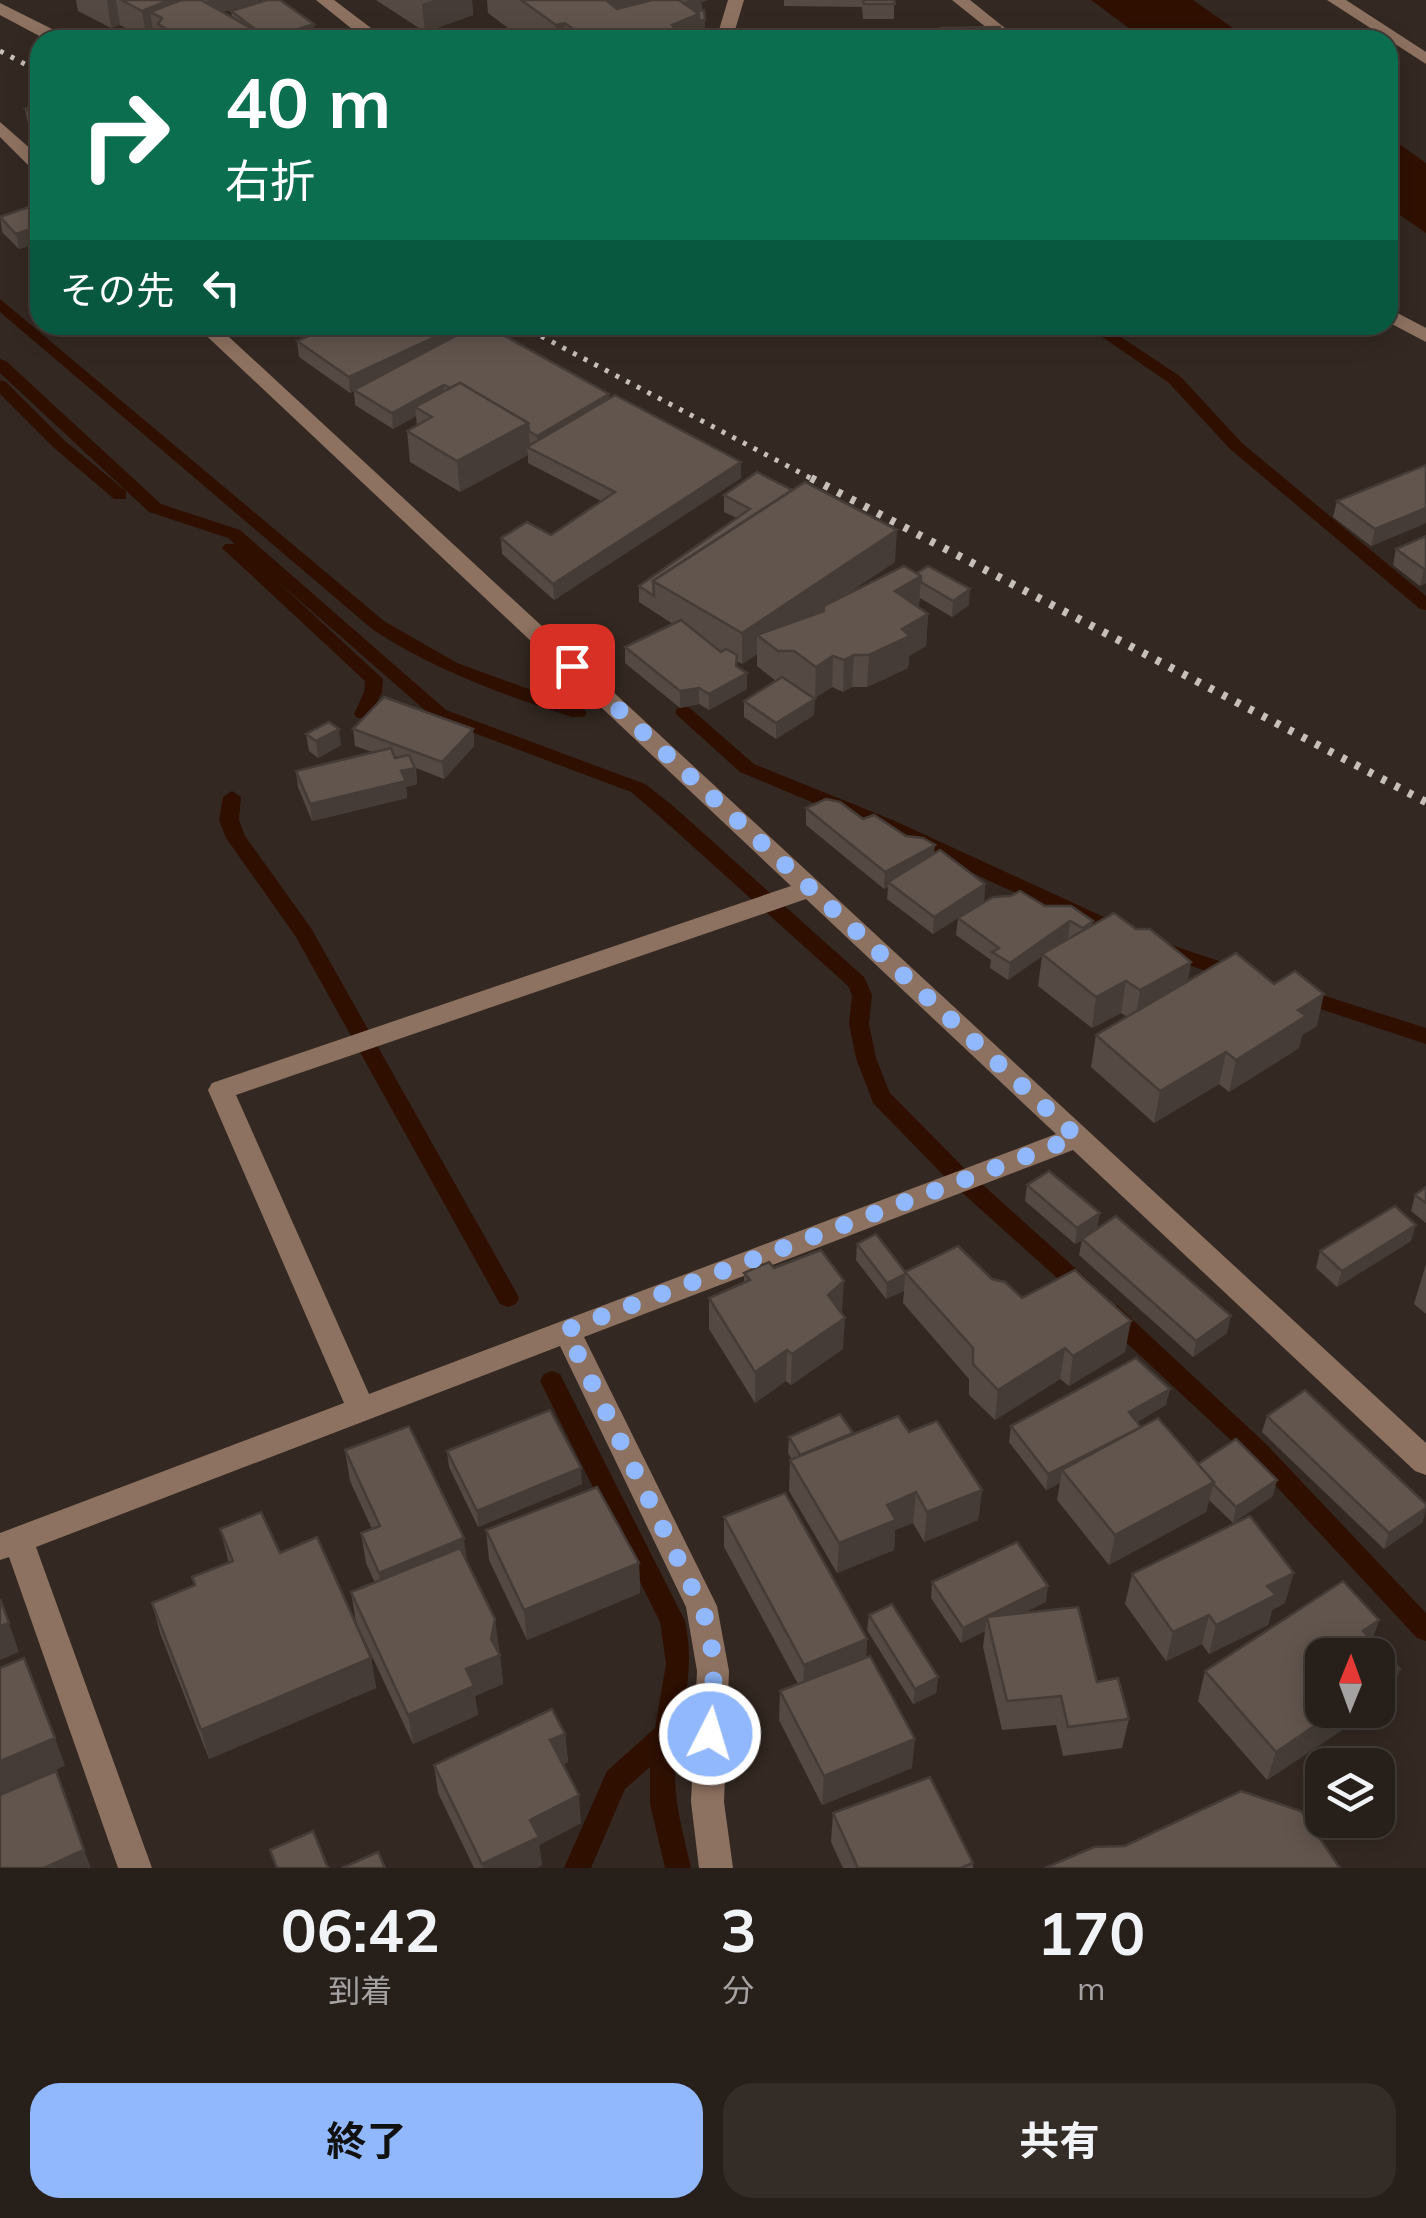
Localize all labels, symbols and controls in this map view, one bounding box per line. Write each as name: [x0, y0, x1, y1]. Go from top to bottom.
text: 40 m: [225, 58, 391, 146]
icon: right: [60, 70, 190, 200]
text: 右折: [225, 152, 315, 208]
icon: left: [194, 260, 249, 315]
text: その先: [60, 266, 174, 314]
pin: [530, 624, 615, 709]
icon: arrive: [545, 639, 600, 694]
north arrow: [1305, 1638, 1395, 1728]
map controls: [1305, 1638, 1395, 1838]
position arrow: [658, 1682, 762, 1786]
button: layers: [1305, 1748, 1395, 1838]
text: 06:42: [281, 1892, 440, 1967]
text: 3: [720, 1892, 756, 1967]
text: 170: [1037, 1895, 1145, 1970]
text: m: [1077, 1968, 1105, 2008]
text: 到着: [328, 1970, 392, 2010]
text: 分: [722, 1970, 754, 2010]
button: 終了: [30, 2083, 703, 2198]
button: 共有: [723, 2083, 1396, 2198]

